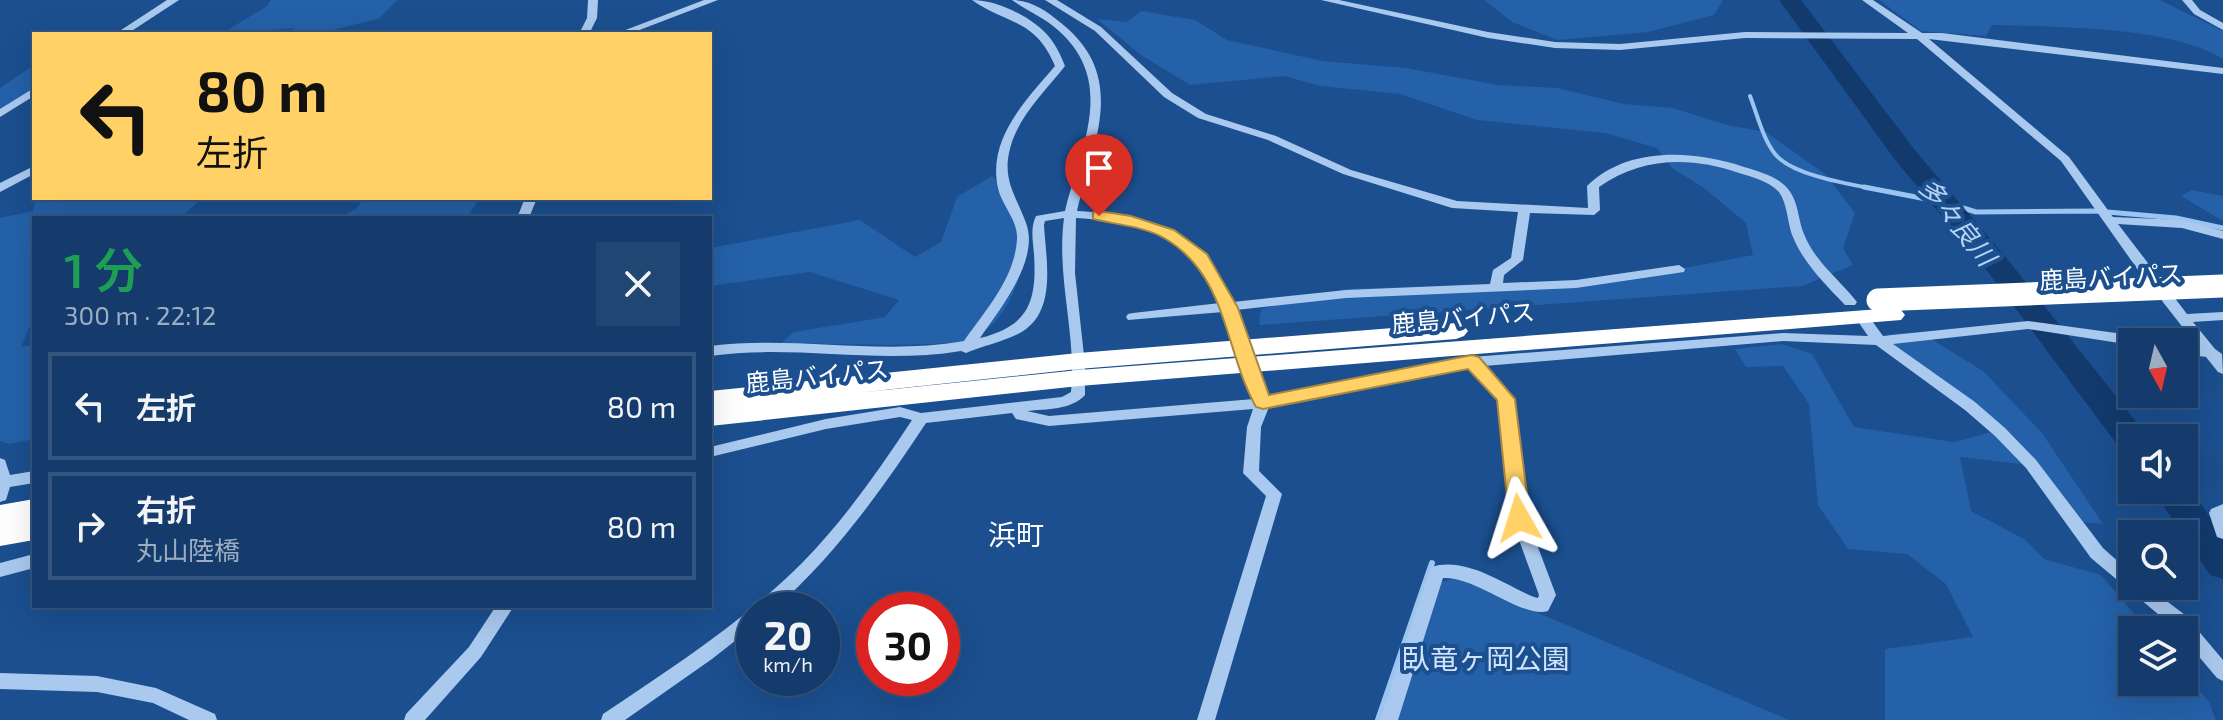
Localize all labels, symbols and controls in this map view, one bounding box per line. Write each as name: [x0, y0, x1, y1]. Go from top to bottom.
text: 80 m: [196, 56, 328, 123]
icon: left: [64, 64, 168, 168]
text: 左折: [196, 130, 268, 173]
pin: [1065, 134, 1133, 216]
icon: arrive: [1077, 146, 1121, 190]
water label: 多々良川: [1913, 171, 2005, 273]
text: 1 分: [64, 240, 143, 298]
button: close: [596, 242, 680, 326]
street label: 鹿島バイパス: [2039, 258, 2183, 294]
street label: 鹿島バイパス: [1390, 296, 1536, 338]
text: 300 m · 22:12: [64, 299, 216, 330]
north arrow: [2118, 328, 2198, 408]
map controls: [2118, 328, 2198, 696]
street label: 鹿島バイパス: [744, 353, 890, 397]
icon: left: [68, 384, 112, 428]
text: 80 m: [607, 388, 676, 424]
text: 左折: [136, 389, 196, 425]
button: sound: [2118, 424, 2198, 504]
position arrow: [1477, 476, 1561, 560]
text: 右折: [136, 491, 196, 527]
icon: right: [68, 504, 112, 548]
text: 80 m: [607, 508, 676, 544]
district label: 浜町: [988, 517, 1044, 551]
button: search: [2118, 520, 2198, 600]
text: 丸山陸橋: [136, 534, 240, 565]
speed limit sign: 30: [856, 592, 960, 696]
text: 20: [764, 610, 812, 658]
button: layers: [2118, 616, 2198, 696]
park label: 臥竜ヶ岡公園: [1402, 641, 1570, 675]
text: km/h: [763, 652, 813, 676]

